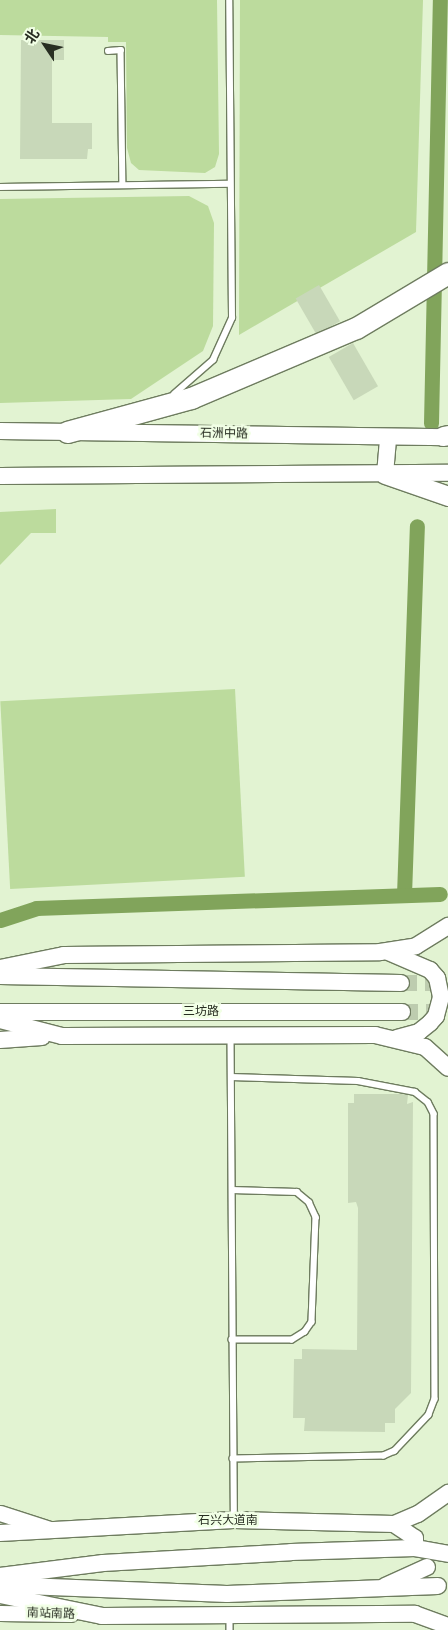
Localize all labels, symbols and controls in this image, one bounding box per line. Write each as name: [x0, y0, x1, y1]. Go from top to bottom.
north arrow: [20, 20, 70, 70]
text: 北: [22, 26, 42, 46]
street label: 石洲中路: [200, 426, 248, 442]
street label: 三坊路: [183, 1005, 219, 1019]
street label: 石兴大道南: [198, 1514, 258, 1528]
street label: 南站南路: [27, 1606, 75, 1622]

